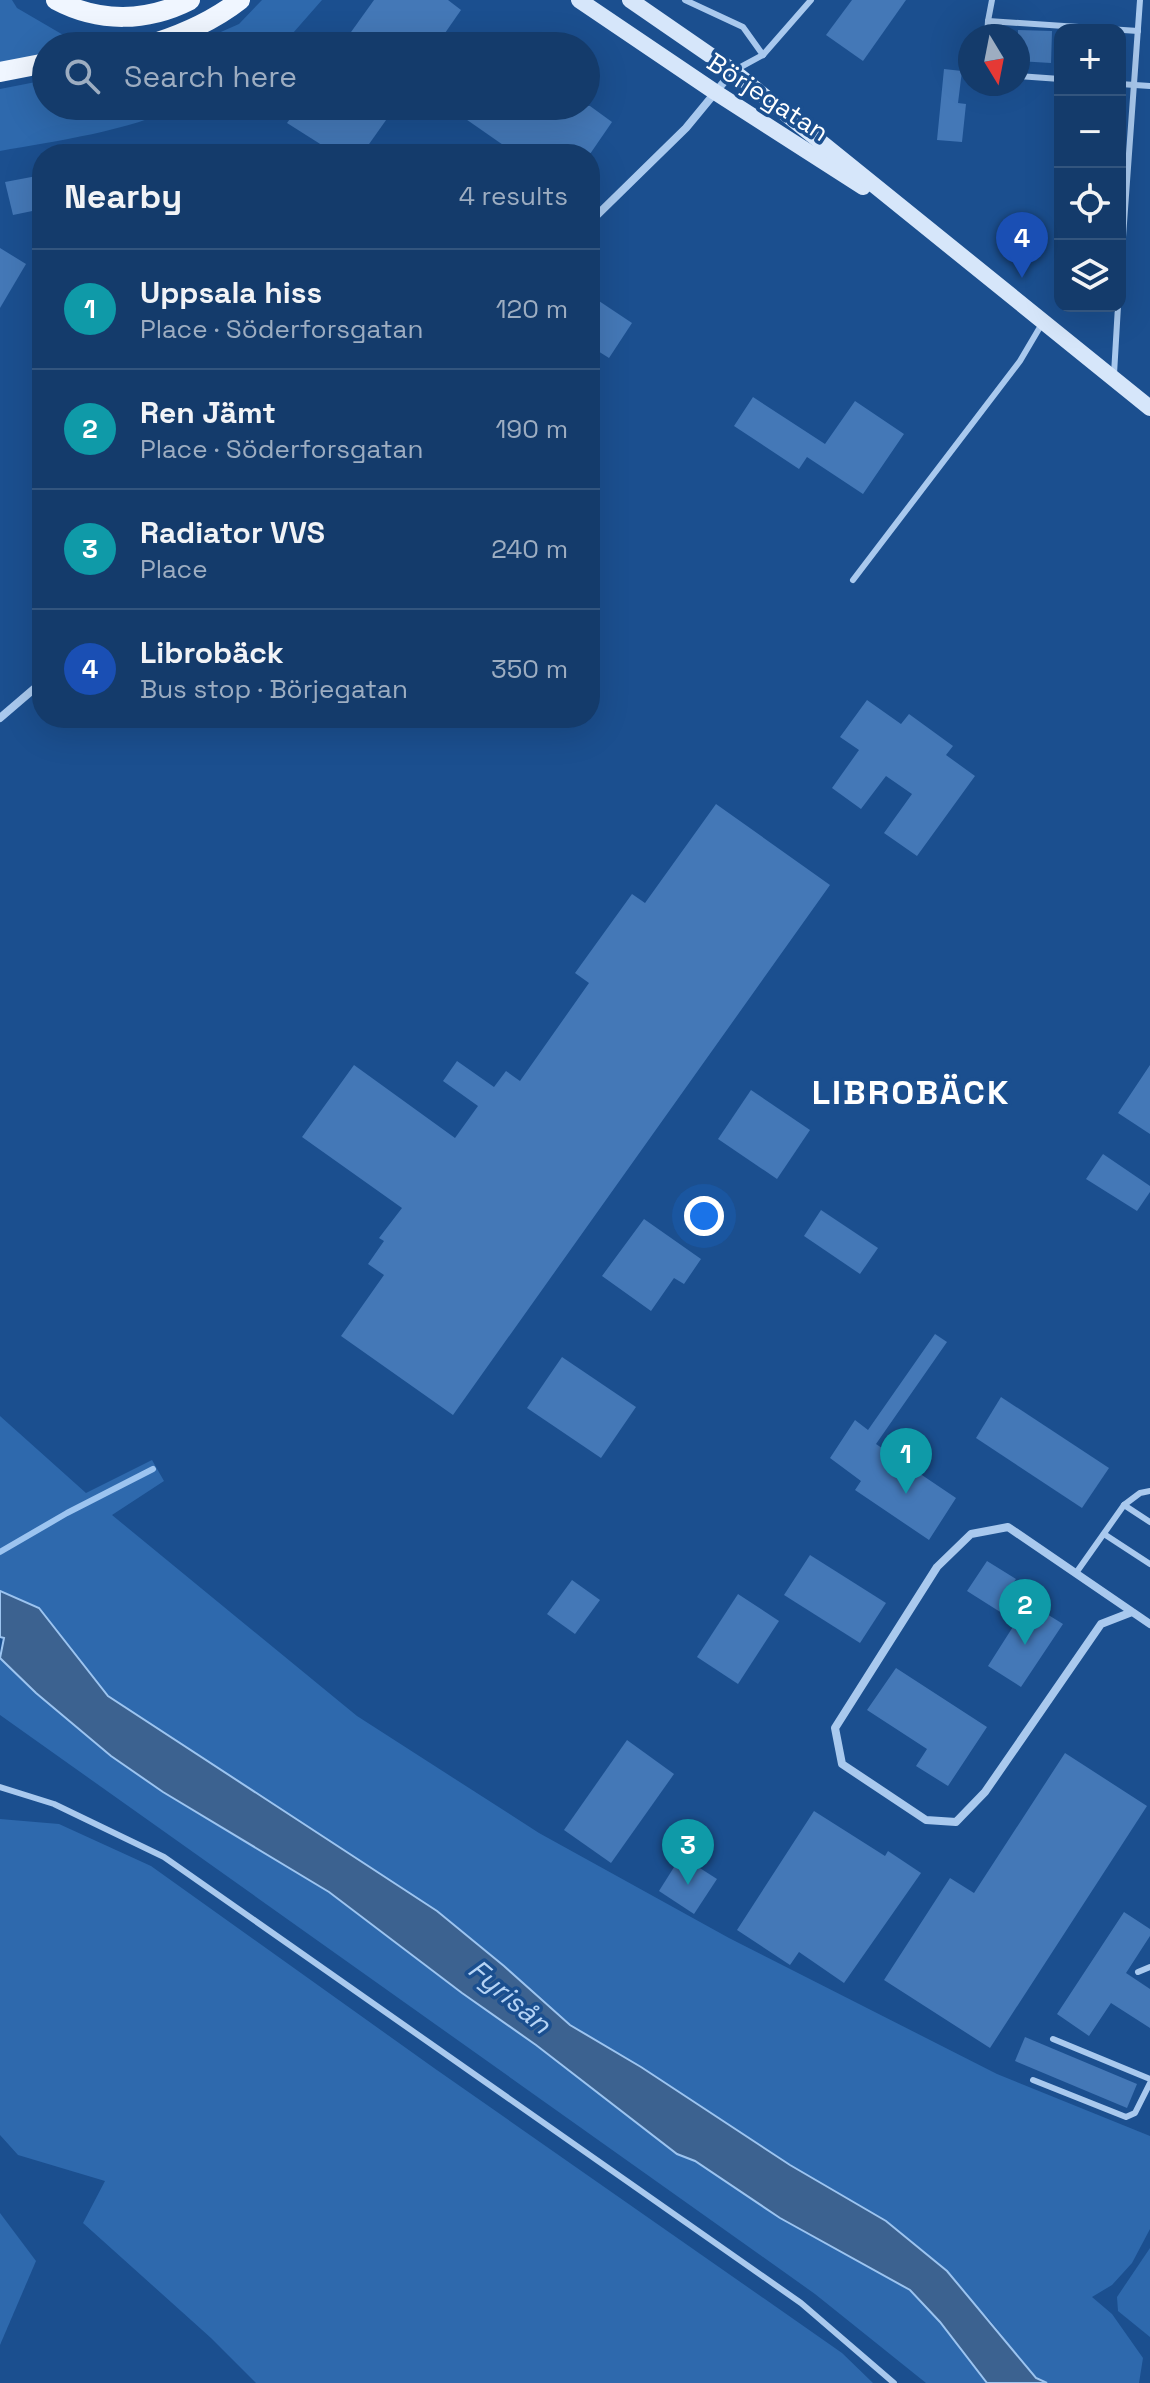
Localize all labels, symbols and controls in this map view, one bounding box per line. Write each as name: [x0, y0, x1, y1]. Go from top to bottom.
north arrow: [958, 24, 1030, 96]
map controls: [1054, 24, 1126, 312]
button: +: [1054, 24, 1126, 96]
search box: [32, 32, 600, 120]
street label: Börjegatan: [701, 45, 835, 149]
icon: search: [60, 54, 104, 98]
text: Search here: [124, 57, 297, 96]
button: −: [1054, 96, 1126, 168]
button: locate: [1054, 168, 1126, 240]
text: Nearby: [64, 175, 182, 218]
text: 4 results: [459, 179, 568, 213]
pin: 4: [996, 212, 1048, 278]
button: layers: [1054, 240, 1126, 312]
text: Uppsala hiss: [140, 273, 322, 312]
text: 1: [84, 292, 96, 326]
text: 120 m: [496, 292, 568, 326]
text: Place · Söderforsgatan: [140, 312, 423, 346]
text: Ren Jämt: [140, 393, 276, 432]
text: 2: [82, 412, 98, 446]
text: 190 m: [496, 412, 568, 446]
text: Place · Söderforsgatan: [140, 432, 423, 466]
text: Radiator VVS: [140, 513, 325, 552]
text: 3: [82, 532, 98, 566]
text: 240 m: [491, 532, 568, 566]
text: Place: [140, 552, 208, 586]
text: Librobäck: [140, 633, 284, 672]
text: 4: [82, 652, 98, 686]
text: 350 m: [491, 652, 568, 686]
text: Bus stop · Börjegatan: [140, 672, 408, 706]
district label: LIBROBÄCK: [812, 1071, 1010, 1114]
your location: [684, 1196, 724, 1236]
pin: 1: [880, 1428, 932, 1494]
pin: 2: [999, 1579, 1051, 1645]
pin: 3: [662, 1819, 714, 1885]
water label: Fyrisån: [461, 1951, 560, 2042]

